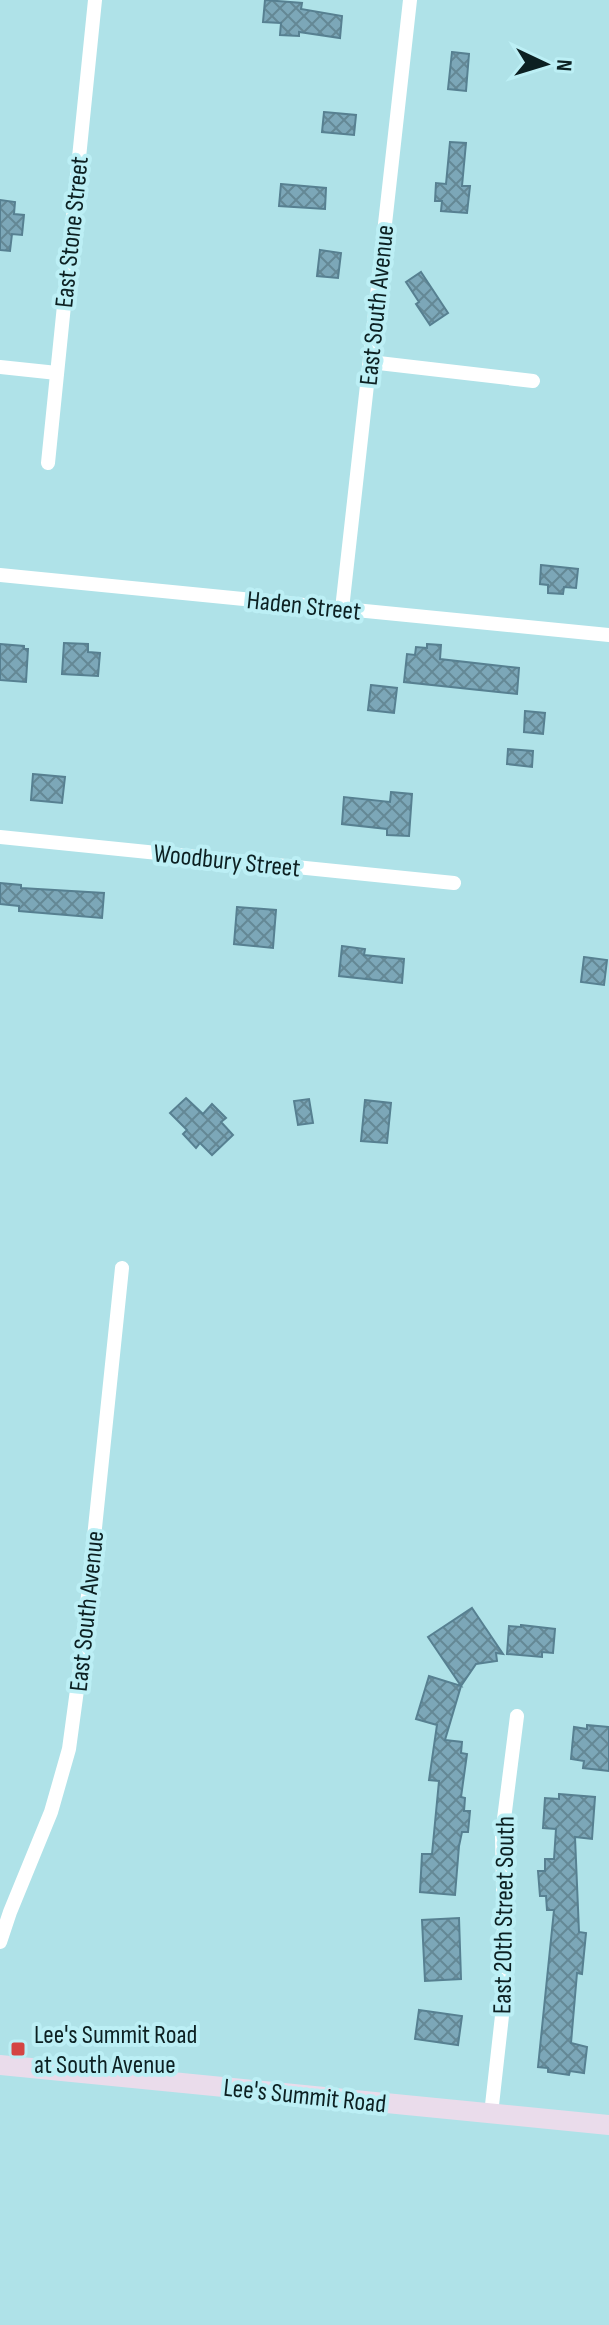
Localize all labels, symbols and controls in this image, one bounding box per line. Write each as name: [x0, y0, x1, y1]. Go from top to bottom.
north arrow: [505, 24, 585, 104]
text: N: [550, 58, 577, 72]
street label: East Stone Street: [49, 155, 96, 309]
street label: East South Avenue: [354, 223, 401, 387]
street label: Haden Street: [245, 585, 363, 628]
street label: Woodbury Street: [152, 838, 302, 885]
street label: East South Avenue: [64, 1529, 111, 1693]
street label: East 20th Street South: [487, 1816, 522, 2014]
place label: Lee's Summit Road at South Avenue: [34, 2020, 197, 2081]
marker: Lee's Summit Road at South Avenue: [9, 2040, 27, 2058]
street label: Lee's Summit Road: [222, 2073, 388, 2120]

